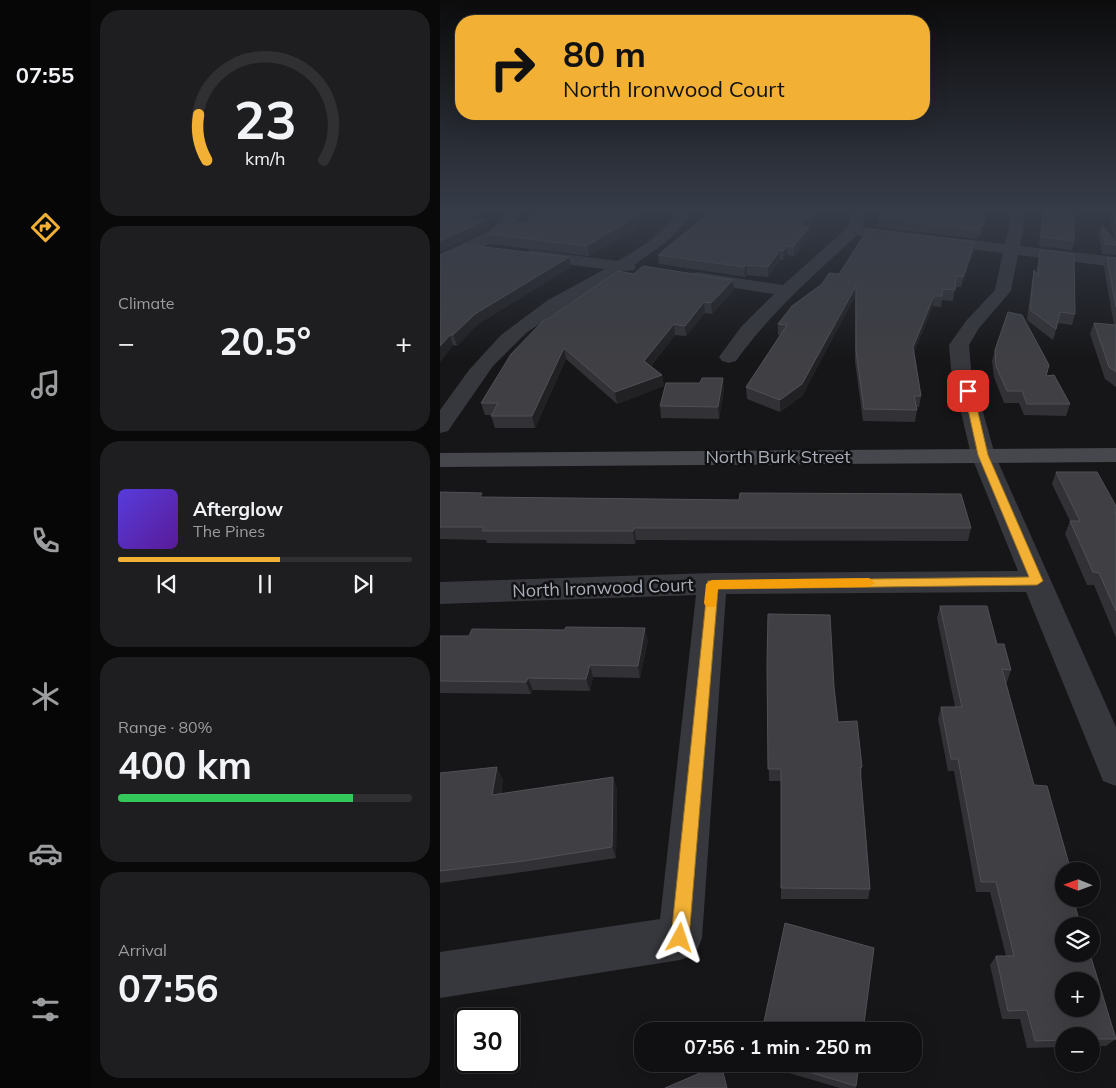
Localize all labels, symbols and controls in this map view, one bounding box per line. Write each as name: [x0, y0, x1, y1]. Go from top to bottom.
text: 80 m: [563, 32, 646, 76]
icon: right: [480, 35, 545, 100]
text: 07:55: [16, 61, 74, 89]
text: North Ironwood Court: [563, 75, 785, 103]
text: 23: [234, 87, 296, 152]
text: km/h: [245, 147, 285, 169]
icon: directions: [28, 210, 63, 245]
text: Climate: [118, 293, 174, 313]
text: 20.5°: [219, 317, 311, 365]
text: −: [118, 325, 135, 360]
text: +: [395, 325, 412, 360]
icon: music: [28, 367, 63, 402]
pin: [947, 370, 989, 412]
icon: arrive: [954, 377, 982, 405]
street label: North Burk Street: [705, 445, 851, 468]
text: Afterglow: [193, 497, 283, 521]
text: The Pines: [193, 521, 265, 541]
icon: phone: [28, 523, 63, 558]
icon: previous: [153, 570, 181, 598]
icon: pause: [251, 570, 279, 598]
icon: next: [349, 570, 377, 598]
street label: North Ironwood Court: [512, 573, 694, 602]
icon: climate: [28, 679, 63, 714]
text: Range · 80%: [118, 717, 213, 737]
text: 400 km: [118, 741, 252, 789]
icon: car: [28, 836, 63, 871]
north arrow: [1055, 862, 1100, 908]
map controls: [1055, 862, 1100, 1072]
position arrow: [653, 911, 705, 963]
button: layers: [1055, 917, 1100, 962]
text: Arrival: [118, 940, 167, 960]
text: 07:56: [118, 964, 219, 1012]
button: +: [1055, 972, 1100, 1017]
icon: filters: [28, 992, 63, 1027]
speed limit sign: 30: [455, 1008, 520, 1073]
button: −: [1055, 1027, 1100, 1072]
text: 07:56 · 1 min · 250 m: [684, 1035, 872, 1059]

